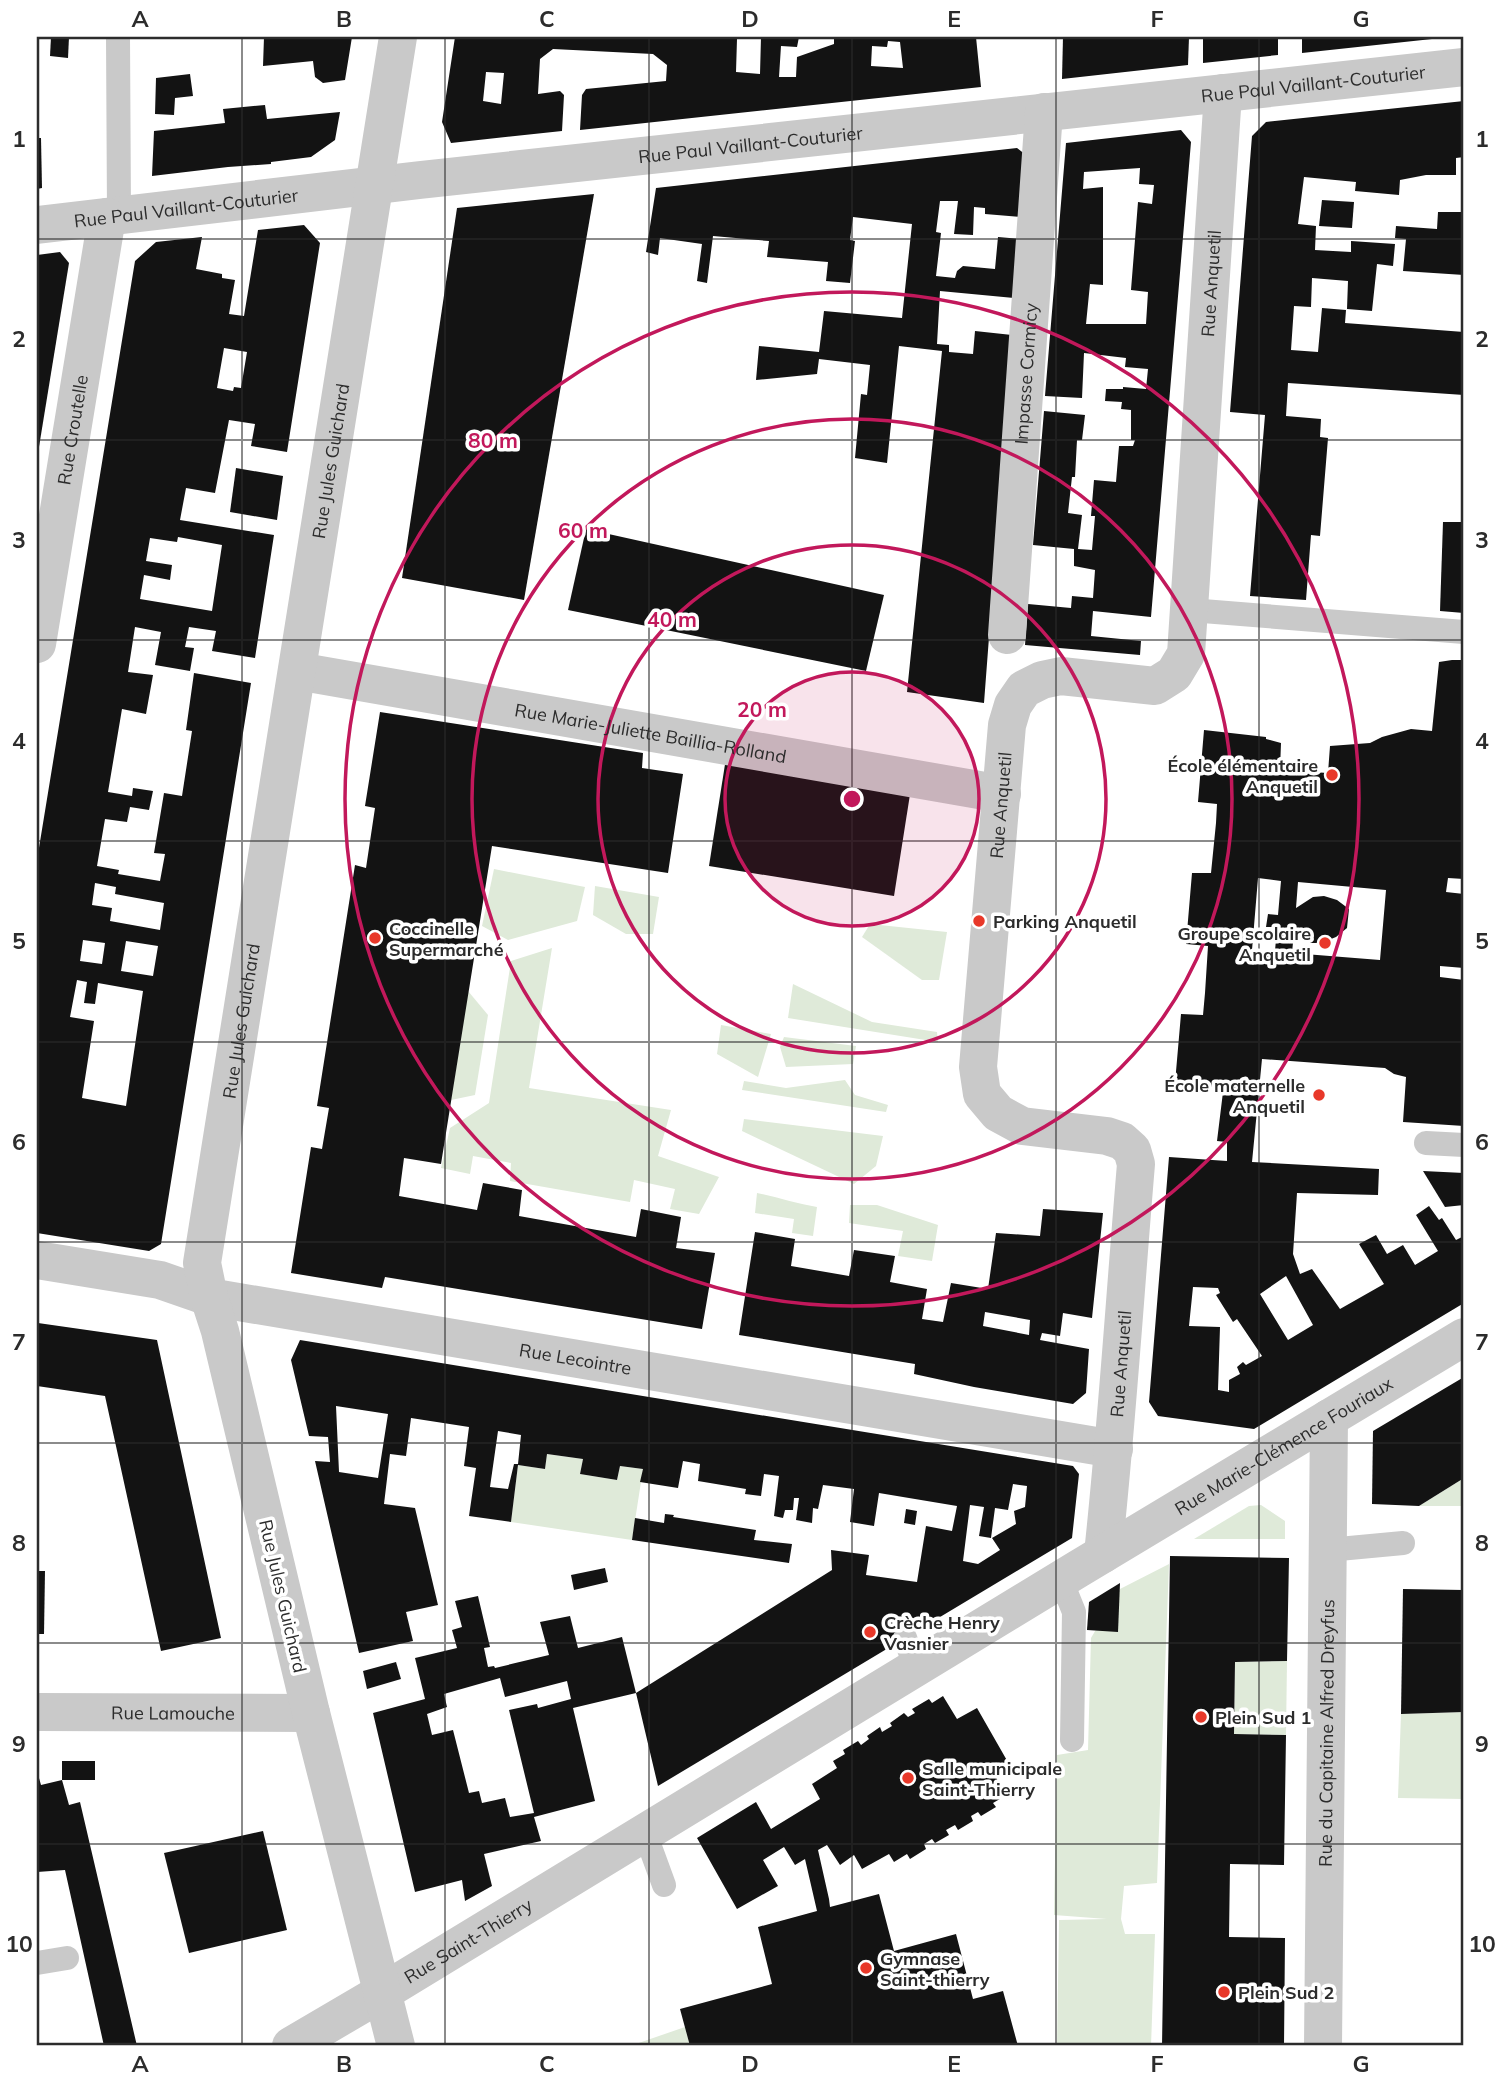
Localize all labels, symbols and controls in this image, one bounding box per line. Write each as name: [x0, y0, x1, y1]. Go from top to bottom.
text: A: [131, 4, 149, 33]
text: B: [336, 4, 352, 33]
text: C: [539, 4, 555, 33]
text: D: [741, 4, 759, 33]
text: E: [947, 4, 961, 33]
text: F: [1150, 4, 1164, 33]
text: G: [1352, 4, 1370, 33]
street label: Rue Paul Vaillant-Couturier: [1200, 60, 1427, 107]
street label: Rue Paul Vaillant-Couturier: [637, 121, 864, 168]
text: 1: [12, 124, 26, 153]
text: 1: [1475, 124, 1489, 153]
street label: Rue Paul Vaillant-Couturier: [73, 183, 300, 232]
street label: Rue Anquetil: [1195, 229, 1225, 338]
street label: Impasse Cormicy: [1009, 302, 1042, 445]
text: 2: [12, 324, 26, 353]
text: 2: [1475, 324, 1489, 353]
street label: Rue Croutelle: [52, 373, 92, 487]
street label: Rue Jules Guichard: [306, 382, 354, 540]
text: 80 m: [468, 427, 518, 453]
text: 60 m: [558, 517, 608, 543]
text: 3: [12, 525, 26, 554]
text: 3: [1475, 525, 1489, 554]
text: 40 m: [647, 606, 697, 632]
text: 20 m: [737, 696, 787, 722]
street label: Rue Marie-Juliette Baillia-Rolland: [513, 698, 788, 768]
text: 4: [12, 726, 26, 755]
text: 4: [1475, 726, 1489, 755]
street label: Rue Anquetil: [984, 751, 1016, 859]
place label: École élémentaire Anquetil: [1168, 754, 1318, 798]
marker: École élémentaire Anquetil: [1324, 767, 1340, 783]
centre of rings: [840, 787, 864, 811]
place label: Parking Anquetil: [993, 910, 1137, 933]
marker: Parking Anquetil: [971, 913, 987, 929]
place label: Coccinelle Supermarché: [389, 917, 504, 961]
place label: Groupe scolaire Anquetil: [1177, 922, 1311, 966]
text: 5: [12, 926, 26, 955]
text: 5: [1475, 926, 1489, 955]
marker: Coccinelle Supermarché: [367, 930, 383, 946]
marker: Groupe scolaire Anquetil: [1317, 935, 1333, 951]
street label: Rue Jules Guichard: [217, 942, 264, 1100]
place label: École maternelle Anquetil: [1164, 1074, 1305, 1118]
marker: École maternelle Anquetil: [1311, 1087, 1327, 1103]
text: 6: [12, 1127, 26, 1156]
text: 6: [1475, 1127, 1489, 1156]
street label: Rue Anquetil: [1104, 1310, 1136, 1418]
text: 7: [12, 1327, 26, 1356]
text: 7: [1475, 1327, 1489, 1356]
street label: Rue Lecointre: [518, 1338, 633, 1379]
street label: Rue Marie-Clémence Fouriaux: [1170, 1371, 1397, 1520]
street label: Rue Jules Guichard: [254, 1517, 312, 1675]
text: 8: [12, 1528, 26, 1557]
text: 8: [1475, 1528, 1489, 1557]
street label: Rue du Capitaine Alfred Dreyfus: [1313, 1599, 1339, 1867]
place label: Crèche Henry Vasnier: [883, 1611, 1000, 1655]
marker: Crèche Henry Vasnier: [862, 1624, 878, 1640]
street label: Rue Lamouche: [111, 1701, 235, 1724]
place label: Plein Sud 1: [1215, 1706, 1311, 1729]
marker: Plein Sud 1: [1193, 1709, 1209, 1725]
text: 9: [12, 1729, 26, 1758]
text: 9: [1475, 1729, 1489, 1758]
place label: Salle municipale Saint-Thierry: [922, 1757, 1062, 1801]
marker: Salle municipale Saint-Thierry: [900, 1770, 916, 1786]
street label: Rue Saint-Thierry: [400, 1892, 537, 1988]
text: 10: [5, 1929, 33, 1958]
text: 10: [1468, 1929, 1496, 1958]
place label: Gymnase Saint-thierry: [880, 1947, 990, 1991]
marker: Gymnase Saint-thierry: [858, 1960, 874, 1976]
place label: Plein Sud 2: [1238, 1981, 1334, 2004]
marker: Plein Sud 2: [1216, 1984, 1232, 2000]
text: A: [131, 2049, 149, 2078]
text: B: [336, 2049, 352, 2078]
text: C: [539, 2049, 555, 2078]
text: D: [741, 2049, 759, 2078]
text: E: [947, 2049, 961, 2078]
text: F: [1150, 2049, 1164, 2078]
text: G: [1352, 2049, 1370, 2078]

